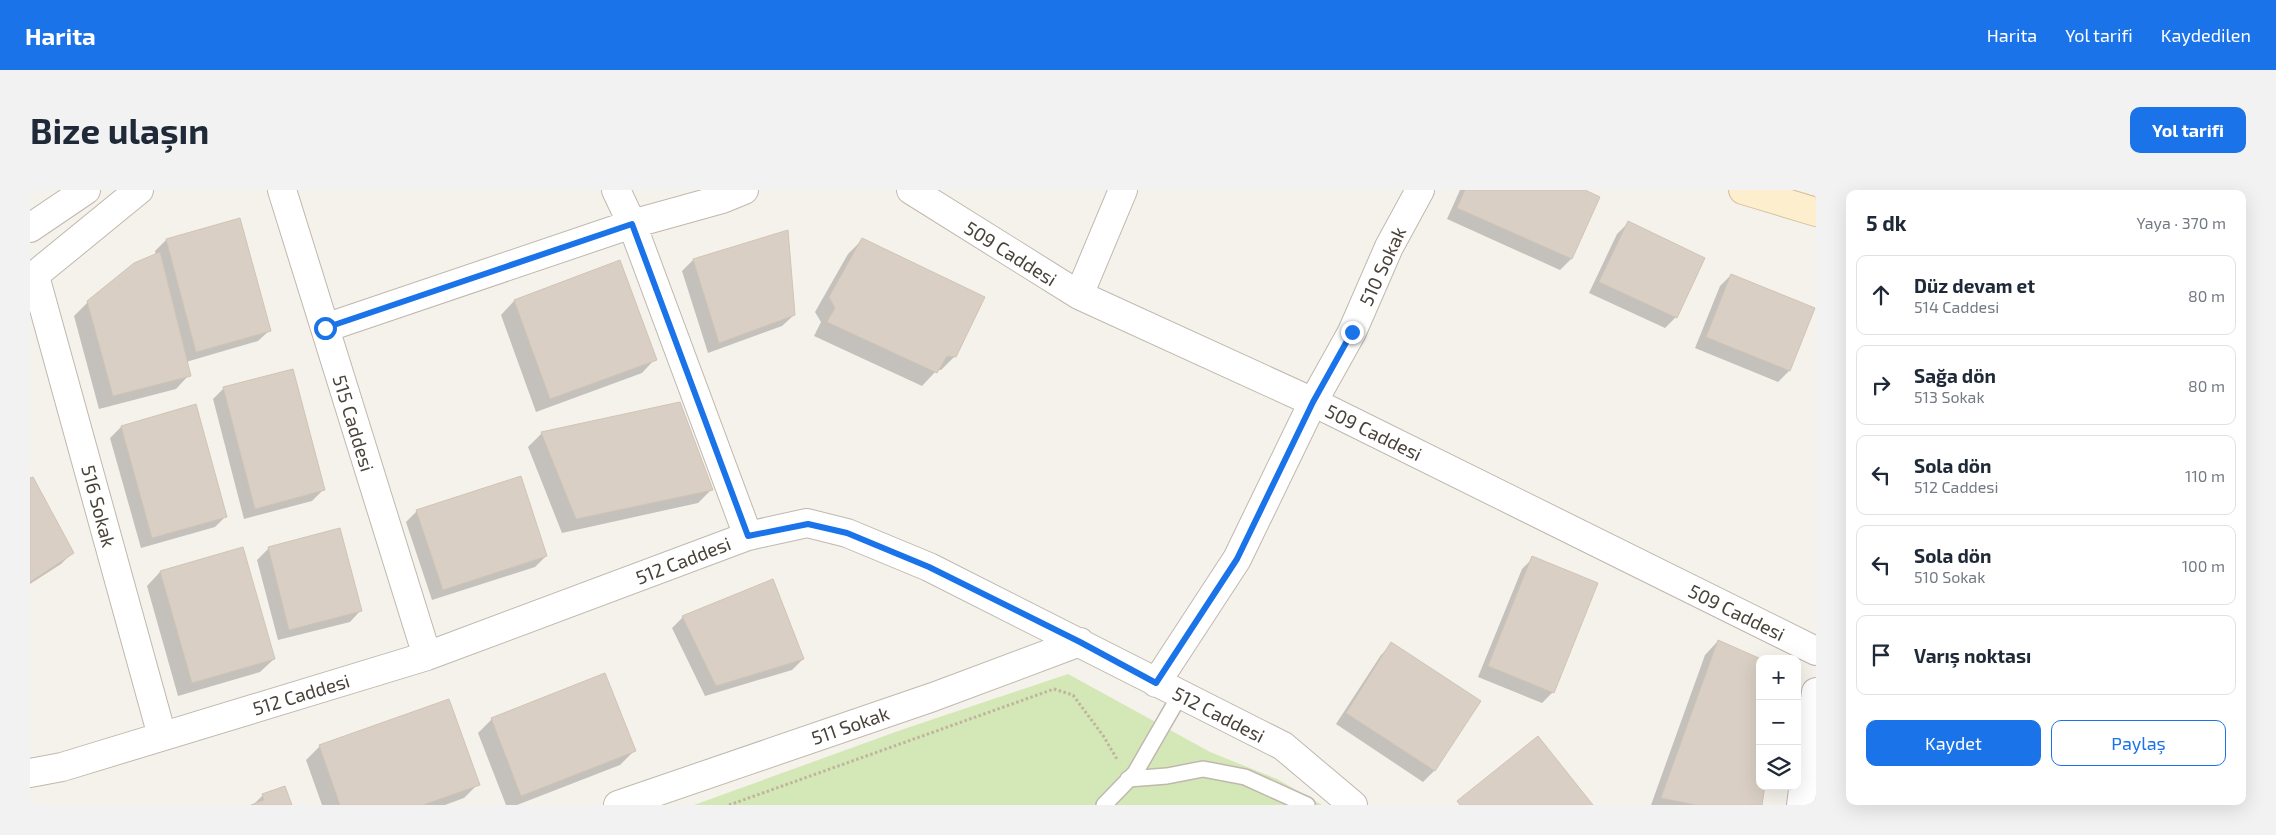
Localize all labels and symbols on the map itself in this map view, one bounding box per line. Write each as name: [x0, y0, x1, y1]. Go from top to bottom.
street label: 509 Caddesi: [961, 216, 1061, 290]
street label: 510 Sokak: [1354, 222, 1410, 309]
route start: [314, 317, 337, 340]
route end: [1341, 321, 1364, 344]
street label: 515 Caddesi: [328, 372, 380, 474]
street label: 509 Caddesi: [1322, 399, 1426, 465]
street label: 516 Sokak: [77, 462, 121, 550]
street label: 512 Caddesi: [632, 531, 734, 589]
street label: 509 Caddesi: [1685, 579, 1789, 645]
street label: 512 Caddesi: [250, 668, 352, 720]
street label: 512 Caddesi: [1169, 681, 1269, 747]
street label: 511 Sokak: [808, 701, 892, 749]

